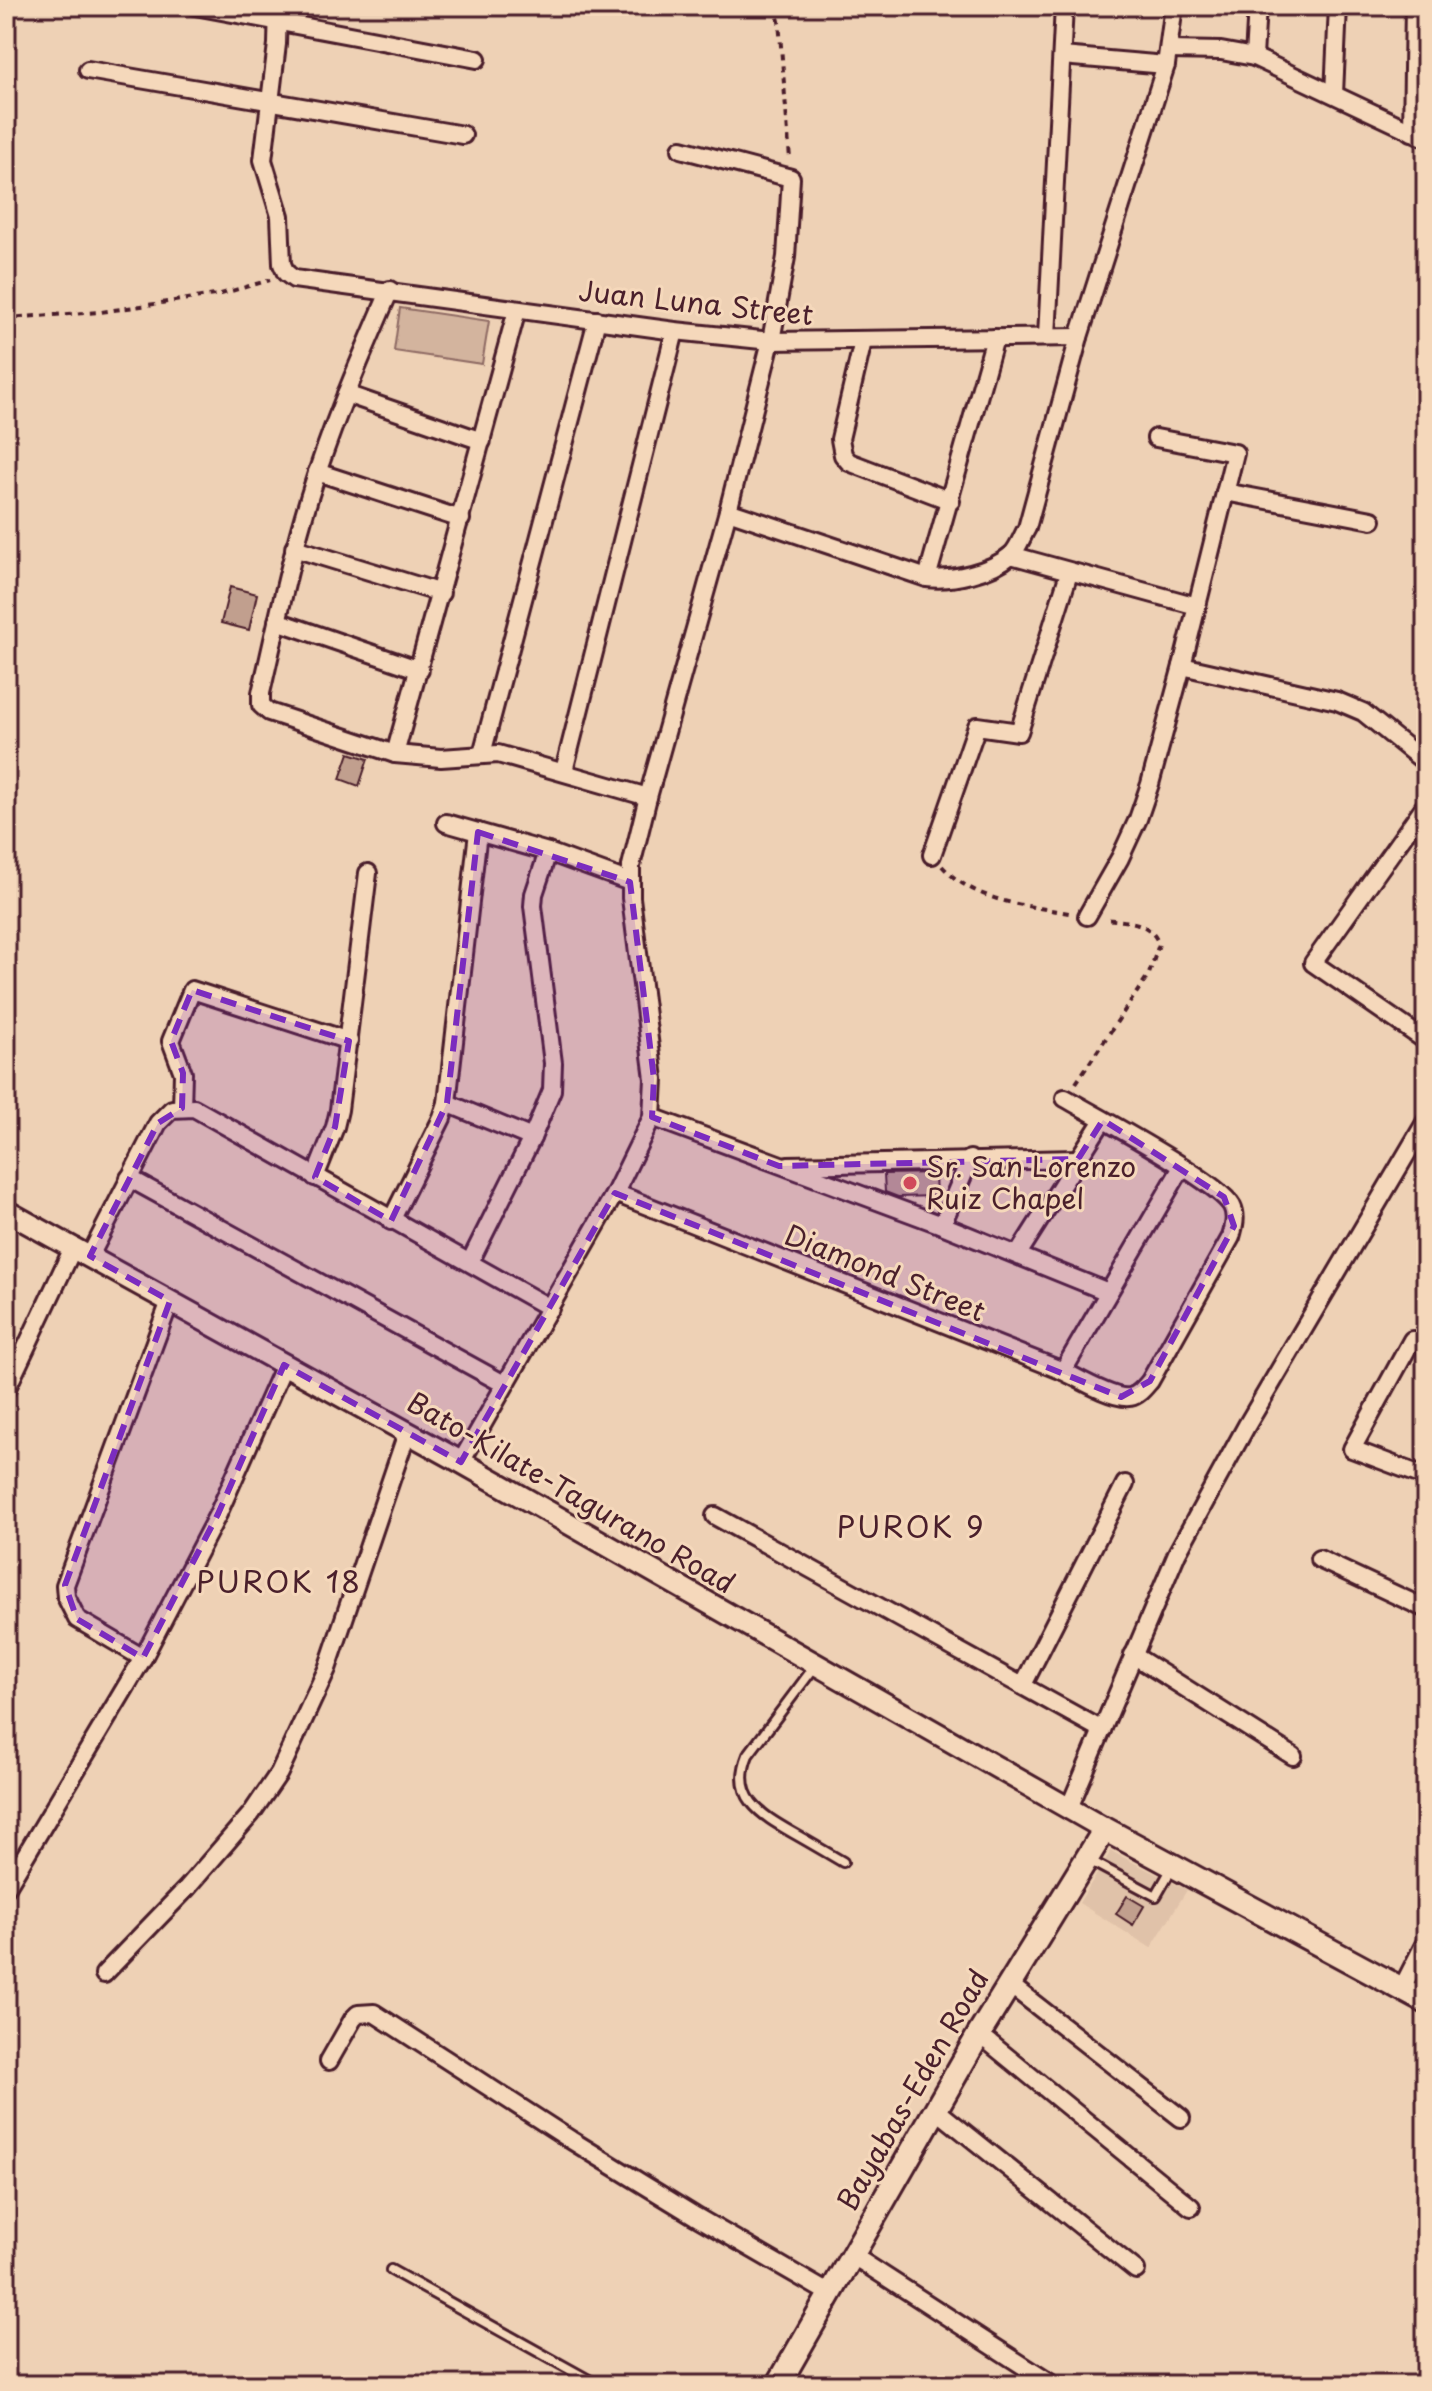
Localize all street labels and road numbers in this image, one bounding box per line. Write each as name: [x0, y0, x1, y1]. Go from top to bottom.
street label: Juan Luna Street: [577, 268, 816, 335]
street label: Diamond Street: [779, 1212, 992, 1331]
street label: Bato-Kilate-Tagurano Road: [400, 1380, 744, 1603]
street label: Bayabas-Eden Road: [825, 1960, 998, 2218]

